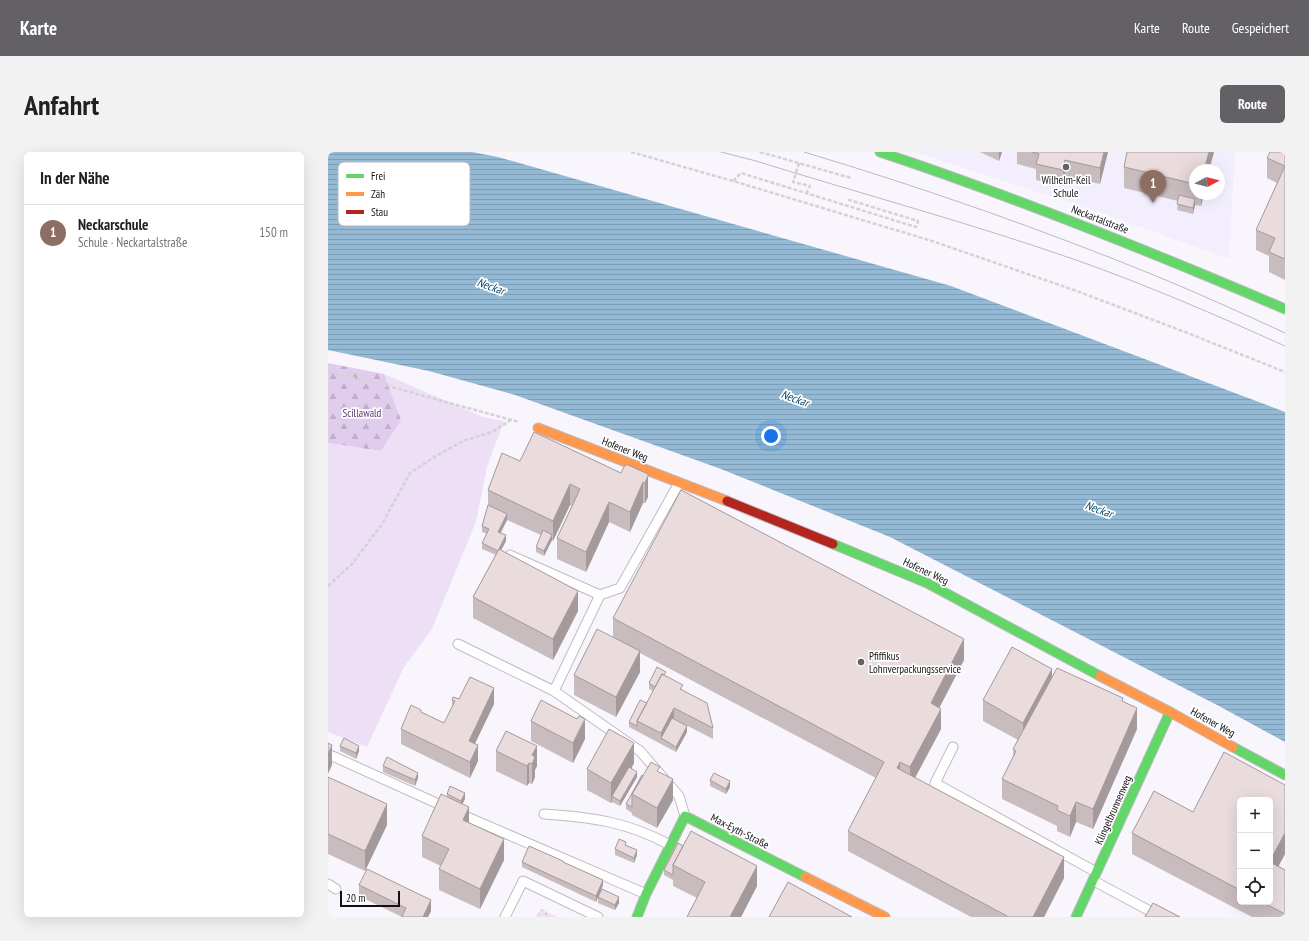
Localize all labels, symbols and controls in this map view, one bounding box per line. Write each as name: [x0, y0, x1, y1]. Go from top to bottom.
text: Karte: [20, 16, 57, 40]
text: Karte: [1134, 19, 1160, 37]
text: Route: [1182, 19, 1210, 37]
text: Gespeichert: [1232, 19, 1289, 37]
button: Route: [1220, 85, 1285, 123]
text: Anfahrt: [24, 86, 99, 123]
legend: [338, 162, 470, 226]
marker: Wilhelm-Keil Schule: [1061, 162, 1071, 172]
north arrow: [1189, 164, 1225, 200]
text: In der Nähe: [40, 167, 110, 189]
text: Frei: [371, 169, 386, 183]
pin: 1: [1140, 170, 1166, 203]
place label: Wilhelm-Keil Schule: [1041, 173, 1091, 200]
text: Zäh: [371, 187, 385, 201]
street label: Neckartalstraße: [1069, 202, 1131, 237]
text: Stau: [371, 205, 388, 219]
text: Neckarschule: [78, 215, 149, 234]
text: 1: [50, 224, 56, 241]
text: 150 m: [259, 224, 288, 241]
text: Schule · Neckartalstraße: [78, 234, 188, 251]
water label: Neckar: [475, 274, 508, 298]
water label: Neckar: [779, 386, 812, 410]
park label: Scillawald: [343, 406, 382, 420]
your location: [761, 426, 781, 446]
street label: Hofener Weg: [600, 434, 650, 464]
water label: Neckar: [1083, 497, 1116, 521]
street label: Hofener Weg: [901, 554, 951, 588]
place label: Pfiffikus Lohnverpackungsservice: [869, 649, 961, 676]
marker: Pfiffikus Lohnverpackungsservice: [856, 657, 866, 667]
street label: Hofener Weg: [1188, 704, 1238, 740]
street label: Klingelbrunnenweg: [1092, 773, 1135, 847]
map controls: [1237, 797, 1273, 905]
button: +: [1237, 797, 1273, 833]
street label: Max-Eyth-Straße: [708, 810, 772, 852]
button: −: [1237, 833, 1273, 869]
button: locate: [1237, 869, 1273, 905]
scale bar: [340, 889, 400, 908]
text: 20 m: [346, 891, 365, 905]

